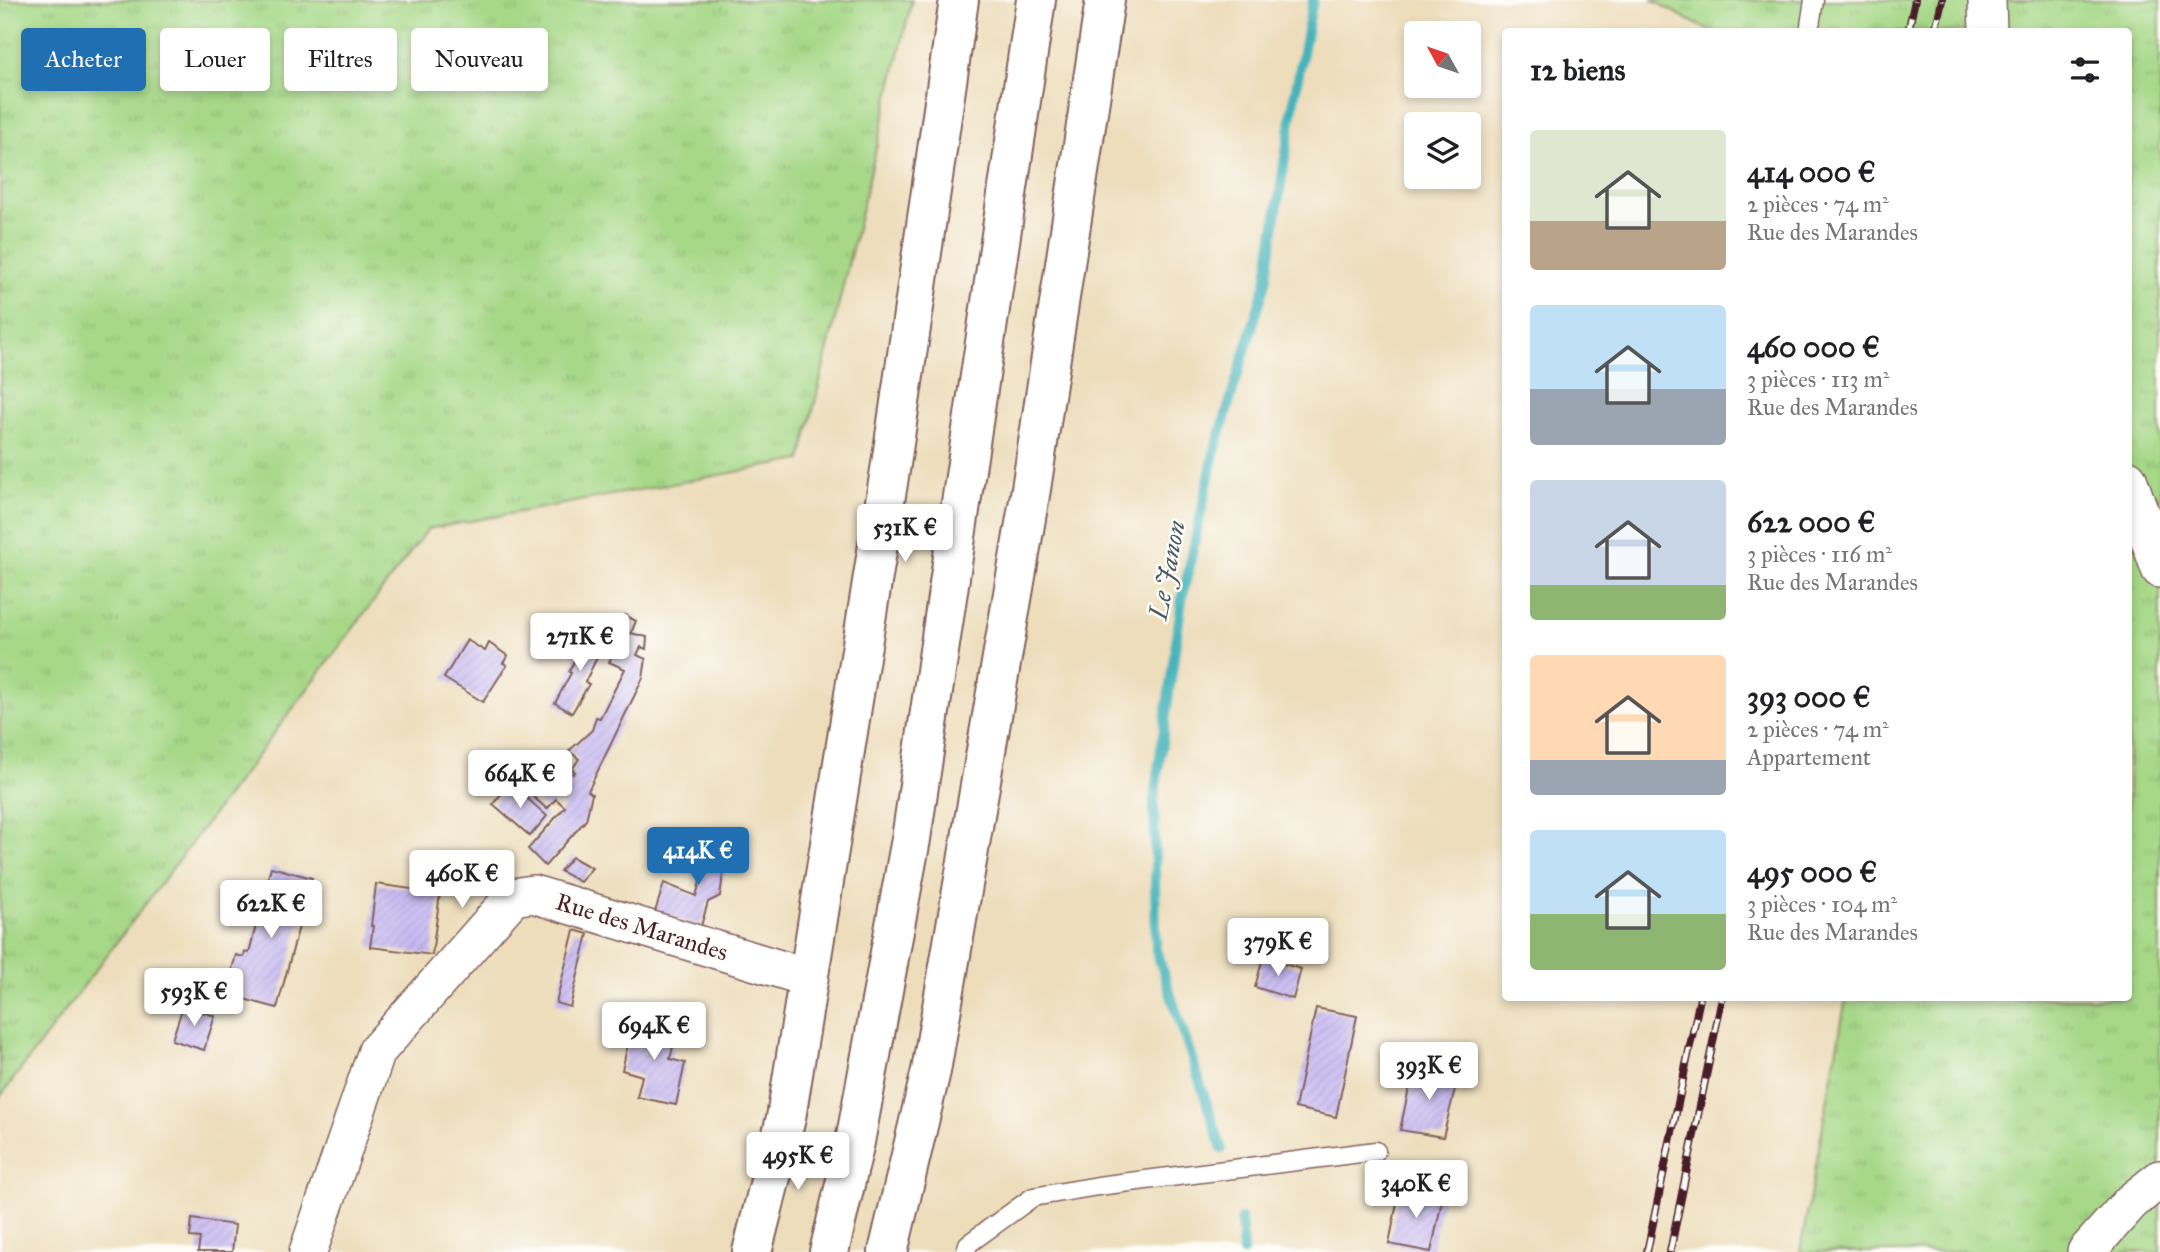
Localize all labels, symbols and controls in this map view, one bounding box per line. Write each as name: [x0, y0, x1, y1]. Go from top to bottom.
north arrow: [1404, 21, 1480, 98]
map controls: [1404, 21, 1481, 189]
chip: Acheter: [21, 28, 146, 91]
chip: Louer: [160, 28, 270, 91]
chip: Filtres: [284, 28, 397, 91]
chip: Nouveau: [411, 28, 548, 91]
icon: filters: [2066, 51, 2104, 89]
text: 12 biens: [1530, 52, 1625, 88]
button: layers: [1404, 112, 1481, 189]
text: 414 000 €: [1747, 154, 1876, 190]
icon: home: [1586, 158, 1670, 242]
text: 2 pièces · 74 m²: [1747, 190, 1889, 218]
text: Rue des Marandes: [1747, 218, 1918, 246]
text: 460 000 €: [1747, 329, 1880, 365]
icon: home: [1586, 333, 1670, 417]
text: 3 pièces · 113 m²: [1747, 365, 1889, 393]
text: Rue des Marandes: [1747, 393, 1918, 421]
pin: 531K €: [848, 504, 962, 564]
text: 622 000 €: [1747, 504, 1875, 540]
icon: home: [1586, 508, 1670, 592]
text: 531K €: [873, 513, 937, 541]
water label: Le Janon: [1142, 517, 1192, 623]
text: 3 pièces · 116 m²: [1747, 540, 1892, 568]
text: Rue des Marandes: [1747, 568, 1918, 596]
pin: 271K €: [523, 614, 637, 673]
text: 271K €: [546, 622, 614, 650]
text: 393 000 €: [1747, 679, 1871, 715]
icon: home: [1586, 683, 1670, 767]
text: 2 pièces · 74 m²: [1747, 715, 1889, 743]
text: Appartement: [1747, 743, 1871, 771]
pin: 664K €: [463, 750, 577, 810]
text: 664K €: [484, 759, 556, 787]
pin: 414K €: [641, 828, 755, 887]
text: 414K €: [663, 836, 733, 864]
pin: 460K €: [405, 850, 519, 910]
text: 495 000 €: [1747, 854, 1877, 890]
icon: home: [1586, 858, 1670, 942]
text: 460K €: [425, 859, 499, 887]
pin: 622K €: [214, 880, 328, 940]
street label: Rue des Marandes: [552, 887, 732, 967]
text: 622K €: [236, 889, 306, 917]
text: 3 pièces · 104 m²: [1747, 890, 1897, 918]
pin: 379K €: [1221, 918, 1335, 978]
text: Rue des Marandes: [1747, 918, 1918, 946]
text: 379K €: [1243, 927, 1313, 955]
pin: 593K €: [137, 968, 251, 1028]
text: 593K €: [160, 977, 228, 1005]
pin: 694K €: [597, 1002, 711, 1062]
text: 694K €: [618, 1011, 690, 1039]
pin: 393K €: [1372, 1042, 1486, 1102]
text: 393K €: [1396, 1051, 1462, 1079]
pin: 495K €: [741, 1132, 855, 1192]
text: 495K €: [762, 1141, 834, 1169]
pin: 340K €: [1359, 1160, 1473, 1220]
text: 340K €: [1381, 1169, 1451, 1197]

